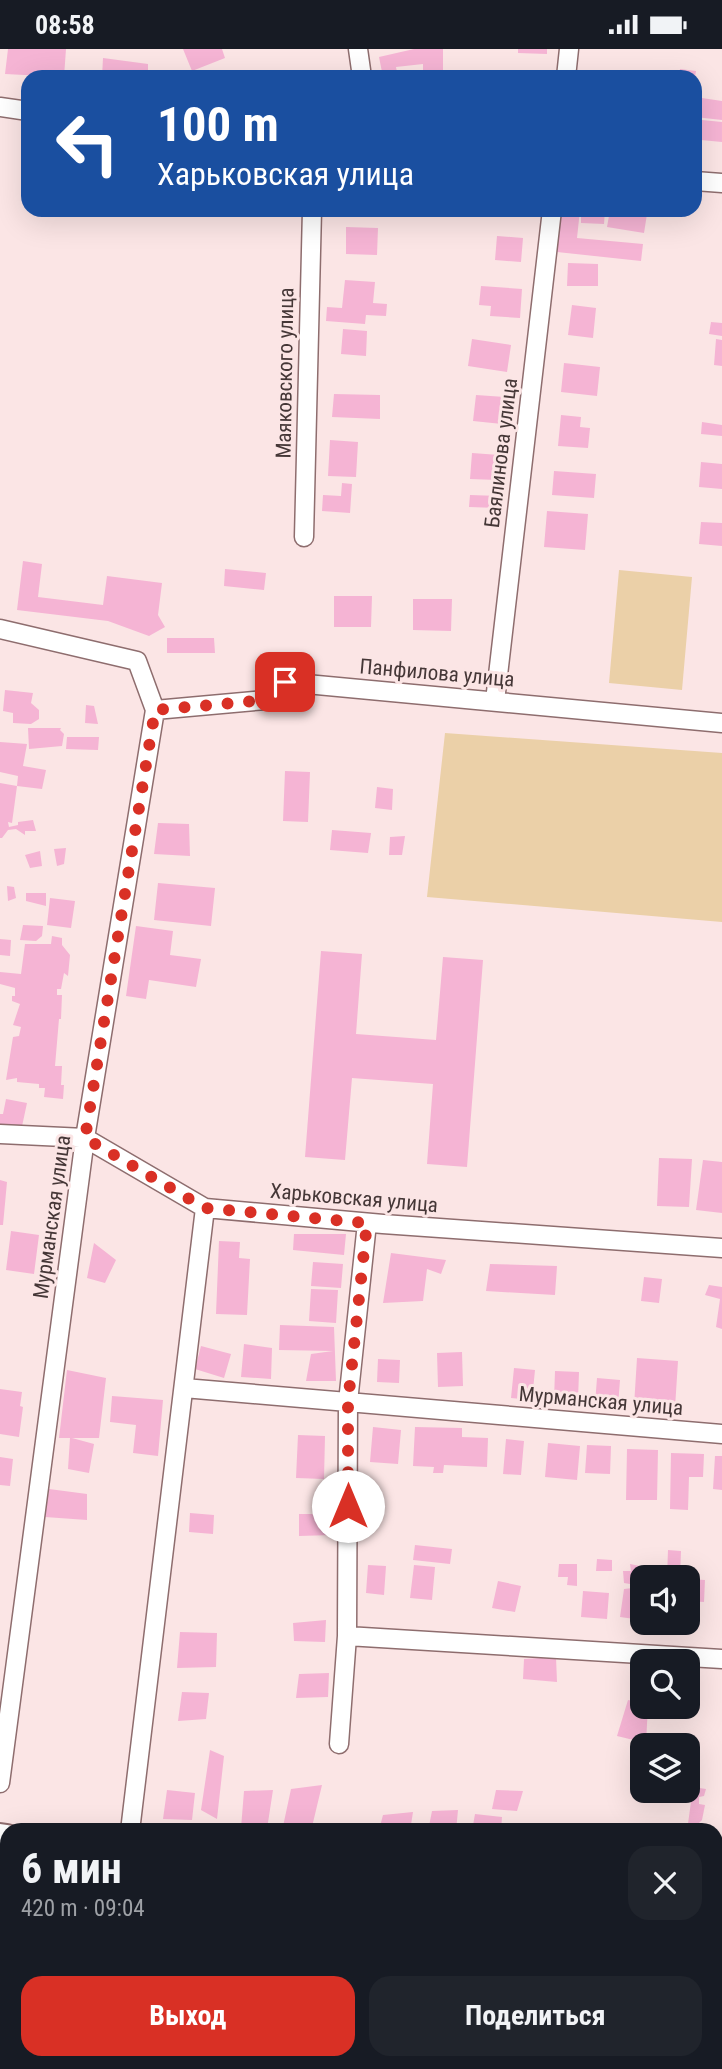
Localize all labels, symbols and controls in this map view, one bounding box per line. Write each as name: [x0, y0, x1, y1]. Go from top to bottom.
text: 08:58: [35, 10, 95, 40]
text: 100 m: [157, 96, 279, 153]
icon: left: [42, 98, 133, 189]
text: Харьковская улица: [157, 155, 414, 193]
street label: Маяковского улица: [272, 287, 298, 459]
street label: Баялинова улица: [480, 377, 522, 529]
pin: [255, 652, 315, 712]
street label: Панфилова улица: [359, 654, 515, 692]
icon: arrive: [266, 663, 304, 701]
street label: Мурманская улица: [29, 1134, 75, 1300]
street label: Харьковская улица: [269, 1179, 439, 1217]
street label: Мурманская улица: [518, 1382, 684, 1420]
position arrow: [311, 1469, 385, 1543]
map controls: [630, 1565, 700, 1803]
button: sound: [630, 1565, 700, 1635]
button: search: [630, 1649, 700, 1719]
button: layers: [630, 1733, 700, 1803]
text: 6 мин: [21, 1844, 122, 1893]
button: close: [628, 1846, 702, 1920]
text: 420 m · 09:04: [21, 1895, 145, 1922]
button: Выход: [21, 1976, 355, 2056]
button: Поделиться: [369, 1976, 702, 2056]

